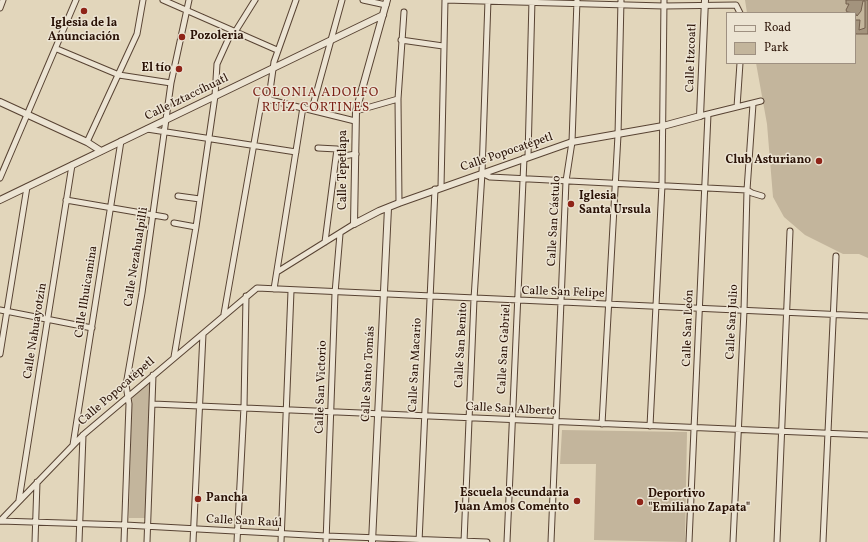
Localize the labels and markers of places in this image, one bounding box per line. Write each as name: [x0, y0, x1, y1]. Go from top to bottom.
marker: Iglesia de la Anunciación: [79, 6, 89, 16]
place label: Iglesia de la Anunciación: [48, 17, 120, 45]
place label: Pozoleria: [190, 30, 244, 44]
marker: Pozoleria: [177, 32, 187, 42]
place label: El tío: [142, 62, 171, 76]
marker: El tío: [174, 64, 184, 74]
place label: Club Asturiano: [725, 154, 811, 168]
marker: Club Asturiano: [814, 156, 824, 166]
place label: Iglesia Santa Ursula: [579, 190, 651, 218]
marker: Iglesia Santa Ursula: [566, 199, 576, 209]
place label: Escuela Secundaria Juan Amos Comento: [455, 487, 569, 515]
place label: Deportivo "Emiliano Zapata": [648, 488, 750, 516]
place label: Pancha: [206, 492, 248, 506]
marker: Pancha: [193, 494, 203, 504]
marker: Escuela Secundaria Juan Amos Comento: [572, 496, 582, 506]
marker: Deportivo "Emiliano Zapata": [635, 497, 645, 507]

